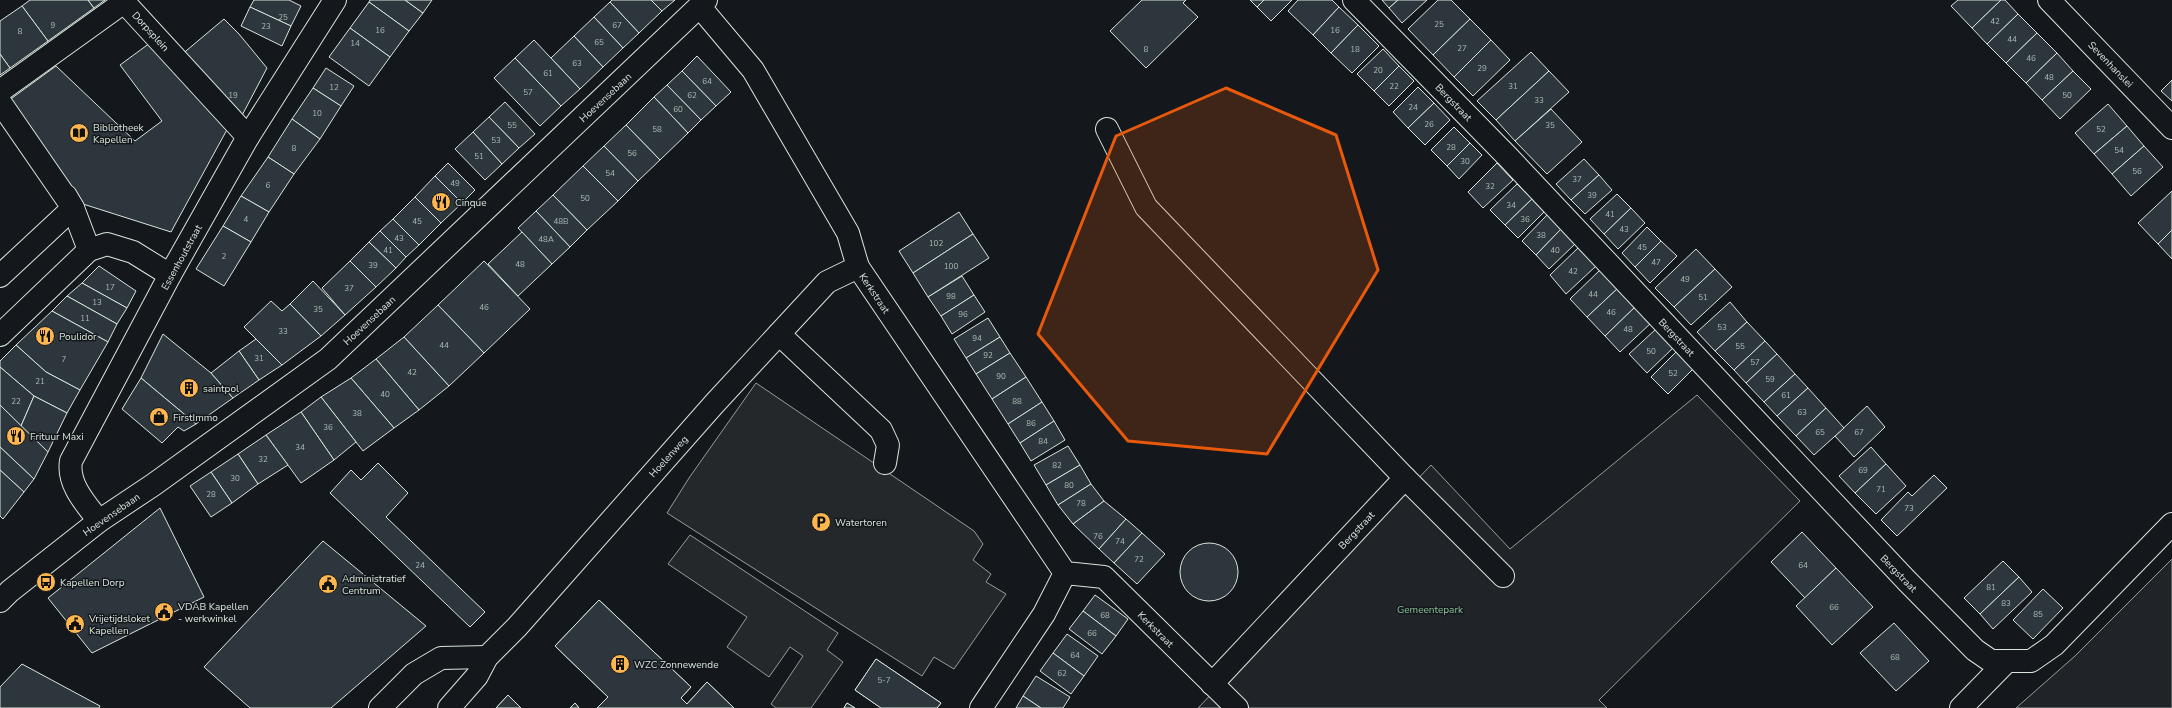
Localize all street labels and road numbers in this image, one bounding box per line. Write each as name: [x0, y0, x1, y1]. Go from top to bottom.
street label: Dorpsplein: [129, 9, 172, 55]
street label: Sevenhanslei: [2085, 38, 2136, 91]
street label: Hoevensebaan: [576, 70, 635, 126]
street label: Bergstraat: [1432, 81, 1475, 125]
street label: Essenhoutstraat: [158, 222, 206, 293]
street label: Kerkstraat: [856, 271, 893, 317]
street label: Hoevensebaan: [340, 293, 399, 349]
street label: Bergstraat: [1655, 316, 1698, 360]
street label: Hoelenweg: [646, 433, 691, 481]
street label: Hoevensebaan: [80, 490, 143, 540]
street label: Bergstraat: [1335, 508, 1378, 553]
street label: Bergstraat: [1877, 552, 1920, 596]
street label: Kerkstraat: [1134, 609, 1177, 651]

